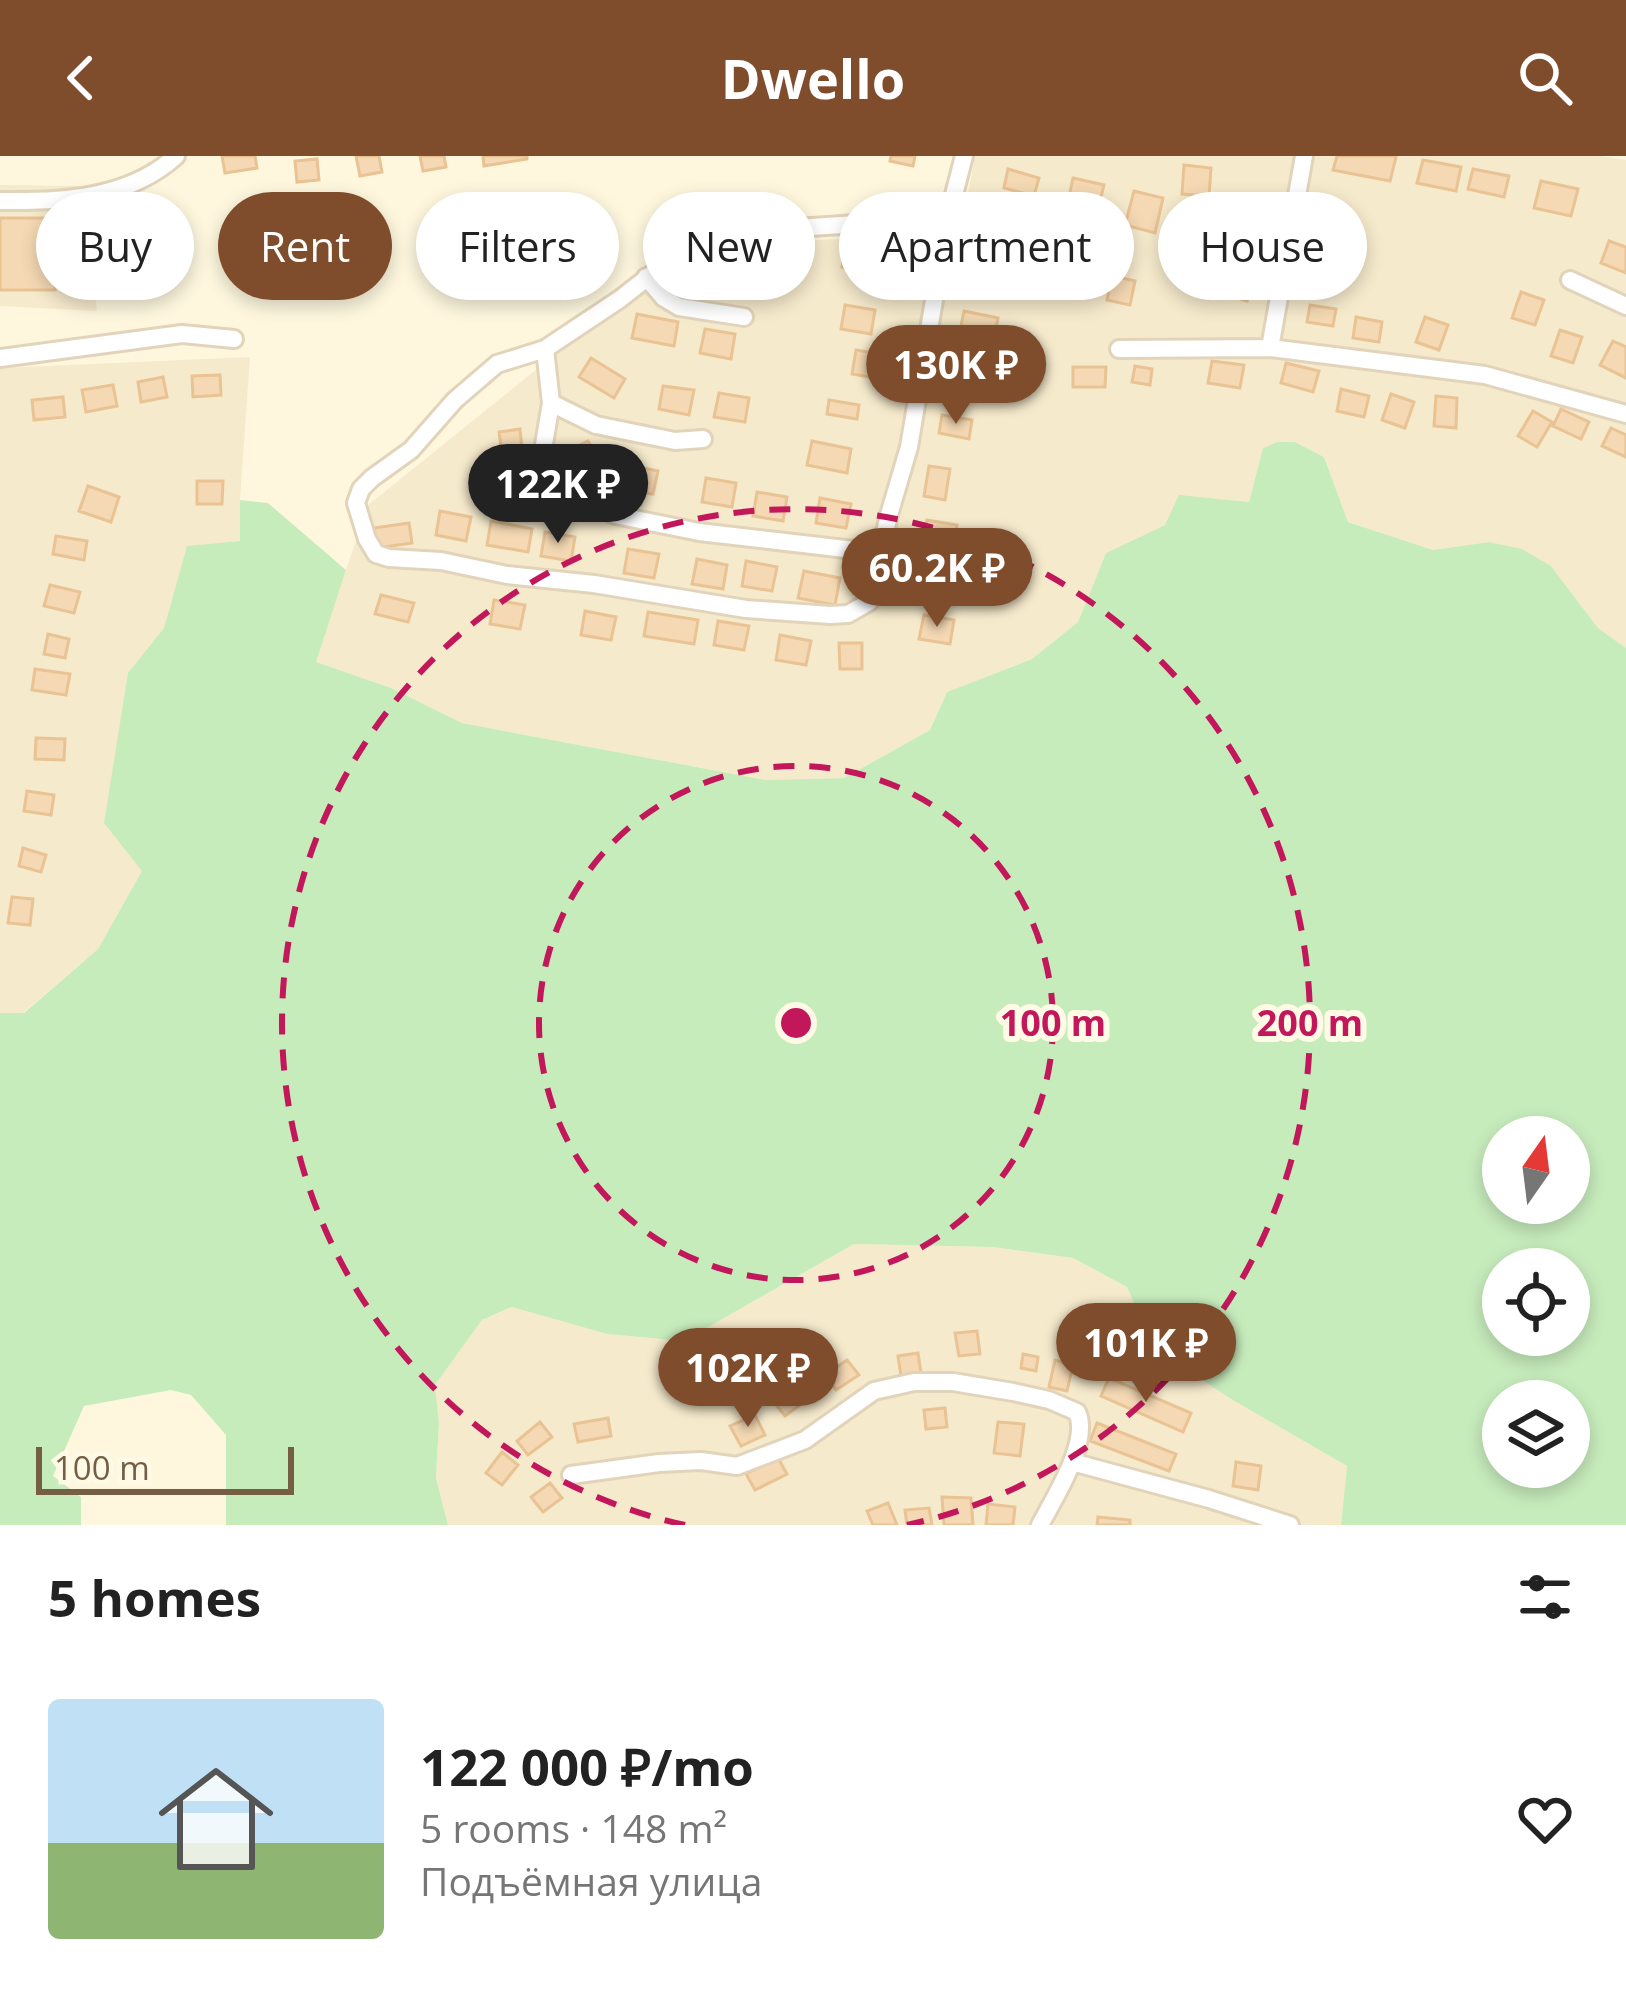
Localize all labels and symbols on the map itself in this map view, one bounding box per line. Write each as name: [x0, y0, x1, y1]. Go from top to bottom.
pin: 130K ₽: [858, 325, 1054, 427]
pin: 122K ₽: [460, 444, 656, 546]
pin: 60.2K ₽: [826, 528, 1048, 630]
text: 100 m: [1000, 998, 1106, 1047]
text: 200 m: [1257, 998, 1363, 1047]
centre of rings: [775, 1002, 817, 1044]
north arrow: [1482, 1116, 1590, 1224]
pin: 101K ₽: [1048, 1303, 1244, 1405]
pin: 102K ₽: [650, 1328, 846, 1430]
scale bar: [36, 1441, 294, 1494]

